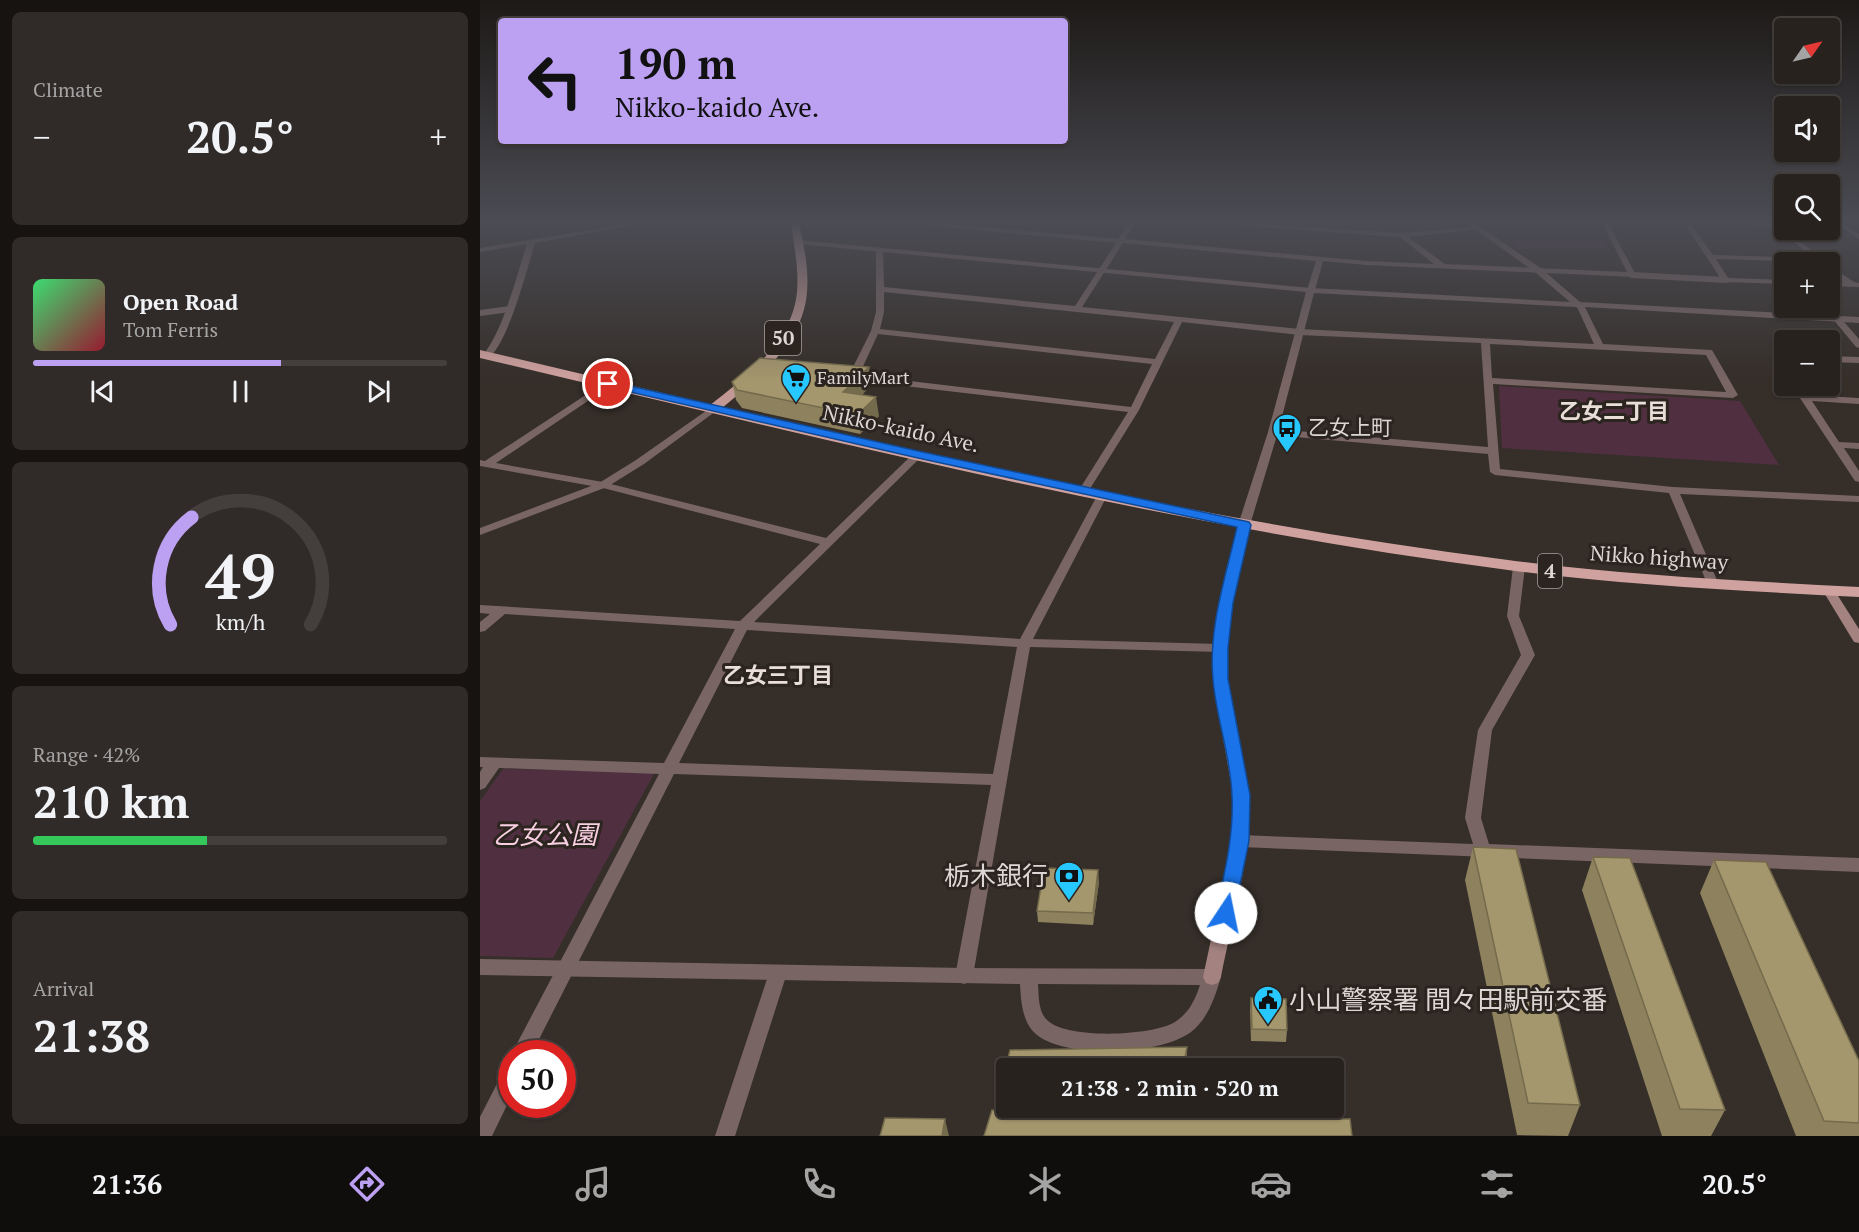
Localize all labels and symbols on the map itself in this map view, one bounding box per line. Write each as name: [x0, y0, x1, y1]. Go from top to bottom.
north arrow: [1774, 18, 1840, 84]
road number: 50: [765, 321, 801, 355]
pin: [582, 358, 633, 409]
supermarket icon: FamilyMart: [780, 362, 812, 404]
place label: FamilyMart: [817, 365, 910, 389]
district label: 乙女二丁目: [1559, 396, 1669, 425]
street label: Nikko-kaido Ave.: [821, 398, 982, 458]
bus stop icon: 乙女上町: [1271, 412, 1303, 454]
place label: 乙女上町: [1308, 413, 1392, 441]
street label: Nikko highway: [1589, 538, 1729, 576]
road number: 4: [1538, 554, 1562, 588]
district label: 乙女三丁目: [723, 660, 833, 689]
park label: 乙女公園: [493, 817, 601, 851]
place label: 栃木銀行: [944, 858, 1048, 892]
bank icon: 栃木銀行: [1053, 860, 1085, 902]
position arrow: [1194, 881, 1258, 945]
place label: 小山警察署 間々田駅前交番: [1289, 982, 1607, 1016]
public building icon: 小山警察署 間々田駅前交番: [1252, 984, 1284, 1026]
speed limit sign: 50: [498, 1040, 576, 1118]

